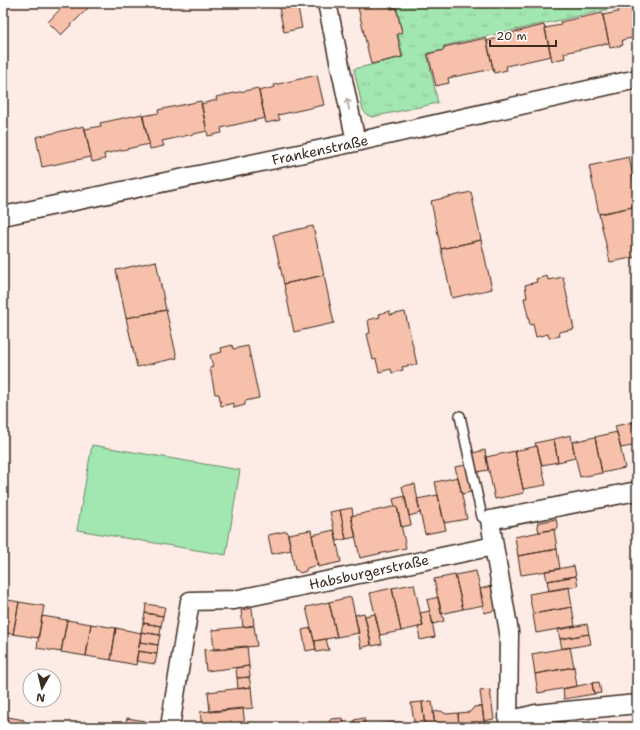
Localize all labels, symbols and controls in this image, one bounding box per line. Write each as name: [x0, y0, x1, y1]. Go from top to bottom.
scale bar: [490, 22, 556, 48]
text: 20 m: [496, 28, 527, 44]
one-way arrow: [343, 98, 351, 111]
street label: Frankenstraße: [270, 131, 370, 169]
street label: Habsburgerstraße: [307, 550, 431, 593]
north arrow: [22, 668, 62, 708]
text: N: [35, 689, 46, 705]

